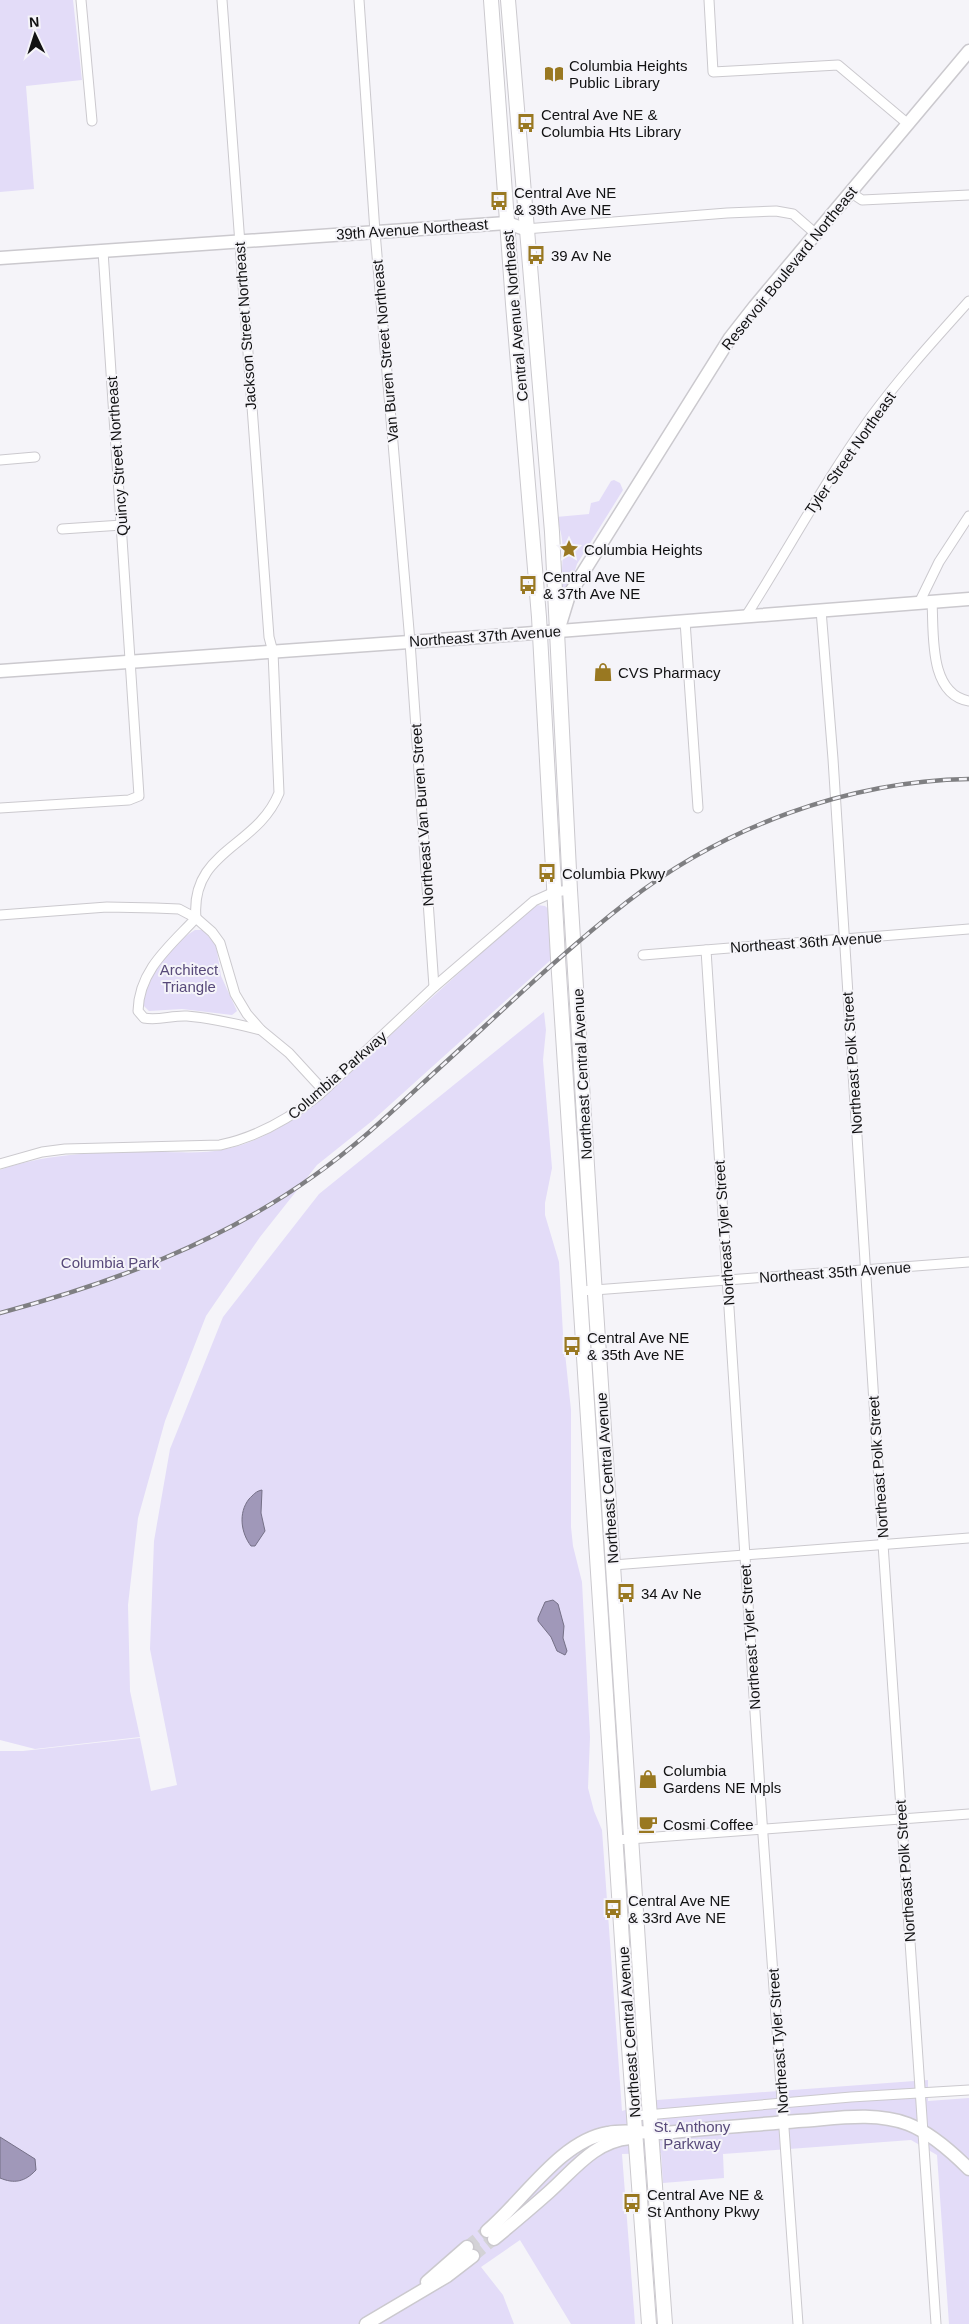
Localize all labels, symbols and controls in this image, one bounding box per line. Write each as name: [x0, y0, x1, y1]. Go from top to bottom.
north arrow: [10, 10, 60, 60]
text: N: [28, 14, 40, 30]
place label: Columbia Heights Public Library: [569, 57, 687, 91]
library icon: Columbia Heights Public Library: [543, 63, 565, 85]
place label: Central Ave NE & Columbia Hts Library: [541, 106, 682, 140]
bus stop icon: Central Ave NE & Columbia Hts Library: [515, 112, 537, 134]
street label: Reservoir Boulevard Northeast: [718, 182, 861, 353]
place label: Central Ave NE & 39th Ave NE: [514, 184, 616, 218]
bus stop icon: Central Ave NE & 39th Ave NE: [488, 190, 510, 212]
street label: 39th Avenue Northeast: [335, 215, 489, 243]
street label: Central Avenue Northeast: [499, 229, 531, 402]
street label: Jackson Street Northeast: [231, 241, 259, 411]
bus stop icon: 39 Av Ne: [525, 244, 547, 266]
place label: 39 Av Ne: [551, 247, 612, 264]
street label: Van Buren Street Northeast: [368, 258, 401, 443]
street label: Quincy Street Northeast: [103, 375, 131, 536]
street label: Tyler Street Northeast: [801, 388, 899, 518]
place icon: Columbia Heights: [558, 538, 580, 560]
place label: Columbia Heights: [584, 541, 702, 558]
place label: Central Ave NE & 37th Ave NE: [543, 568, 645, 602]
bus stop icon: Central Ave NE & 37th Ave NE: [517, 574, 539, 596]
street label: Northeast 37th Avenue: [408, 622, 562, 650]
shop icon: CVS Pharmacy: [592, 661, 614, 683]
place label: CVS Pharmacy: [618, 664, 721, 681]
street label: Northeast Van Buren Street: [407, 722, 437, 907]
bus stop icon: Columbia Pkwy: [536, 862, 558, 884]
place label: Columbia Pkwy: [562, 865, 666, 882]
street label: Northeast 36th Avenue: [729, 928, 883, 956]
park label: Architect Triangle: [160, 961, 219, 995]
street label: Northeast Central Avenue: [569, 988, 595, 1160]
street label: Northeast Polk Street: [838, 990, 865, 1135]
street label: Columbia Parkway: [284, 1027, 390, 1122]
street label: Northeast Tyler Street: [710, 1159, 738, 1306]
park label: Columbia Park: [61, 1254, 160, 1271]
street label: Northeast 35th Avenue: [758, 1258, 912, 1286]
place label: Central Ave NE & 35th Ave NE: [587, 1329, 689, 1363]
bus stop icon: Central Ave NE & 35th Ave NE: [561, 1335, 583, 1357]
street label: Northeast Central Avenue: [593, 1392, 621, 1564]
street label: Northeast Polk Street: [864, 1394, 891, 1539]
street label: Northeast Tyler Street: [736, 1563, 764, 1710]
bus stop icon: 34 Av Ne: [615, 1582, 637, 1604]
place label: 34 Av Ne: [641, 1585, 702, 1602]
place label: Columbia Gardens NE Mpls: [663, 1762, 781, 1796]
shop icon: Columbia Gardens NE Mpls: [637, 1768, 659, 1790]
street label: Northeast Polk Street: [891, 1798, 918, 1943]
cafe icon: Cosmi Coffee: [637, 1813, 659, 1835]
place label: Cosmi Coffee: [663, 1816, 754, 1833]
place label: Central Ave NE & 33rd Ave NE: [628, 1892, 730, 1926]
bus stop icon: Central Ave NE & 33rd Ave NE: [602, 1898, 624, 1920]
street label: Northeast Central Avenue: [615, 1946, 643, 2118]
street label: Northeast Tyler Street: [764, 1967, 792, 2114]
park label: St. Anthony Parkway: [654, 2118, 731, 2152]
place label: Central Ave NE & St Anthony Pkwy: [647, 2186, 763, 2220]
bus stop icon: Central Ave NE & St Anthony Pkwy: [621, 2192, 643, 2214]

